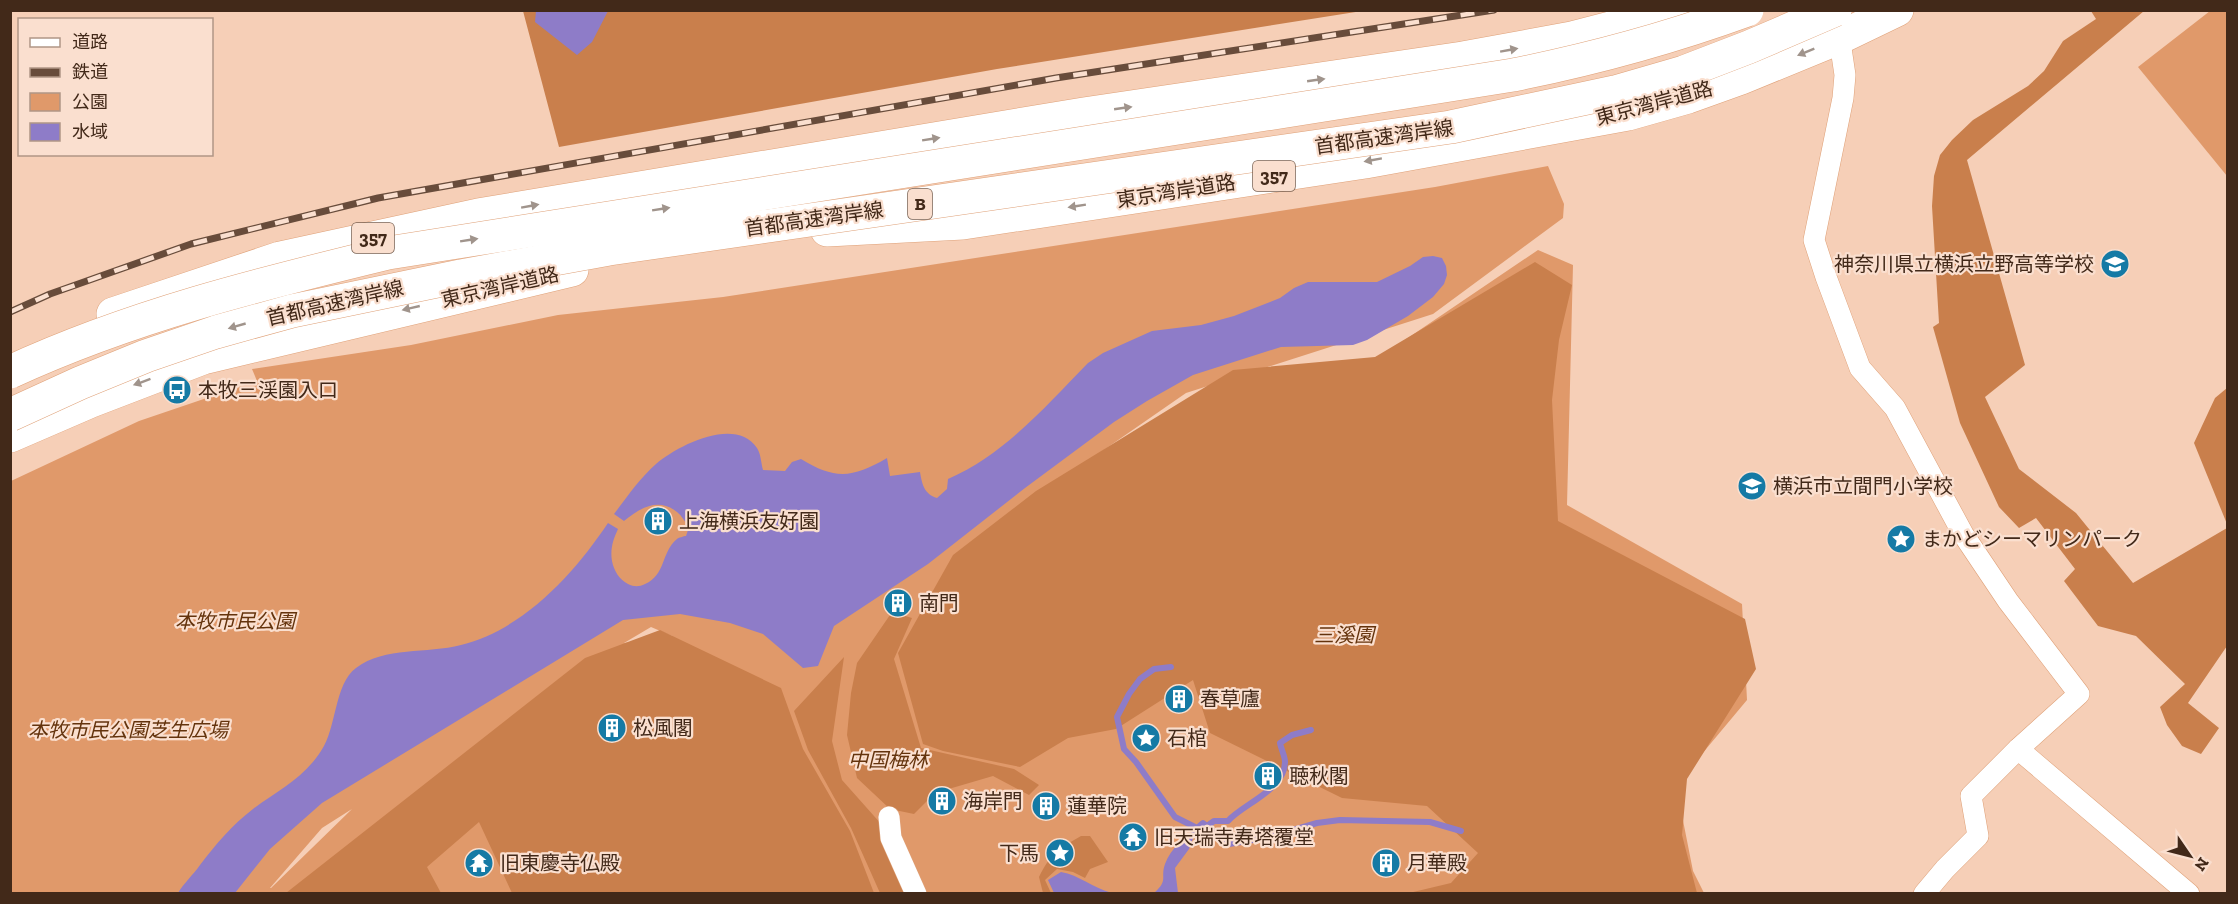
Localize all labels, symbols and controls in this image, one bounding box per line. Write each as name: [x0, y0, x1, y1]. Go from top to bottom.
legend: [18, 18, 213, 156]
text: 道路: [72, 31, 108, 53]
one-way arrow: [1500, 45, 1519, 54]
one-way arrow: [1796, 47, 1814, 57]
text: 鉄道: [72, 61, 108, 83]
one-way arrow: [1307, 75, 1326, 84]
street label: 東京湾岸道路: [1593, 76, 1715, 130]
text: 公園: [72, 91, 108, 113]
one-way arrow: [1114, 103, 1133, 112]
street label: 首都高速湾岸線: [1313, 115, 1455, 159]
text: 水域: [72, 121, 108, 143]
one-way arrow: [921, 134, 940, 143]
one-way arrow: [1364, 156, 1383, 165]
road number: 357: [1253, 161, 1295, 191]
street label: 東京湾岸道路: [1115, 170, 1237, 212]
road number: B: [908, 189, 932, 219]
street label: 首都高速湾岸線: [743, 197, 885, 241]
one-way arrow: [520, 201, 539, 210]
one-way arrow: [1067, 201, 1086, 210]
one-way arrow: [652, 204, 671, 213]
road number: 357: [352, 223, 394, 253]
one-way arrow: [460, 235, 479, 244]
school or university icon: 神奈川県立横浜立野高等学校: [2099, 248, 2131, 280]
place label: 神奈川県立横浜立野高等学校: [1834, 252, 2094, 276]
street label: 東京湾岸道路: [439, 262, 561, 312]
street label: 首都高速湾岸線: [264, 276, 406, 330]
one-way arrow: [401, 304, 420, 314]
one-way arrow: [228, 322, 246, 332]
bus stop icon: 本牧三渓園入口: [161, 374, 193, 406]
one-way arrow: [133, 378, 151, 387]
place label: 本牧三渓園入口: [198, 378, 338, 402]
school or university icon: 横浜市立間門小学校: [1736, 470, 1768, 502]
place label: 横浜市立間門小学校: [1773, 474, 1953, 498]
building icon: 上海横浜友好園: [642, 505, 674, 537]
place label: 上海横浜友好園: [679, 509, 819, 533]
place icon: まかどシーマリンパーク: [1885, 523, 1917, 555]
place label: まかどシーマリンパーク: [1922, 527, 2142, 551]
building icon: 南門: [882, 587, 914, 619]
place label: 南門: [919, 591, 959, 615]
park label: 本牧市民公園: [175, 609, 298, 633]
park label: 三溪園: [1314, 623, 1377, 647]
building icon: 春草廬: [1163, 683, 1195, 715]
place label: 春草廬: [1200, 687, 1260, 711]
building icon: 松風閣: [596, 712, 628, 744]
place label: 松風閣: [633, 716, 693, 740]
park label: 本牧市民公園芝生広場: [28, 718, 230, 742]
place icon: 石棺: [1130, 722, 1162, 754]
place label: 石棺: [1167, 726, 1207, 750]
park label: 中国梅林: [848, 748, 930, 772]
building icon: 聴秋閣: [1252, 760, 1284, 792]
place label: 聴秋閣: [1289, 764, 1349, 788]
building icon: 海岸門: [926, 785, 958, 817]
place label: 海岸門: [963, 789, 1023, 813]
building icon: 蓮華院: [1030, 790, 1062, 822]
place label: 蓮華院: [1067, 794, 1127, 818]
temple icon: 旧天瑞寺寿塔覆堂: [1117, 821, 1149, 853]
place label: 旧天瑞寺寿塔覆堂: [1154, 825, 1314, 849]
north arrow: [2160, 826, 2220, 886]
place icon: 下馬: [1044, 837, 1076, 869]
place label: 下馬: [999, 841, 1039, 865]
temple icon: 旧東慶寺仏殿: [463, 847, 495, 879]
building icon: 月華殿: [1370, 847, 1402, 879]
place label: 旧東慶寺仏殿: [500, 851, 620, 875]
place label: 月華殿: [1407, 851, 1467, 875]
text: N: [2191, 854, 2213, 875]

